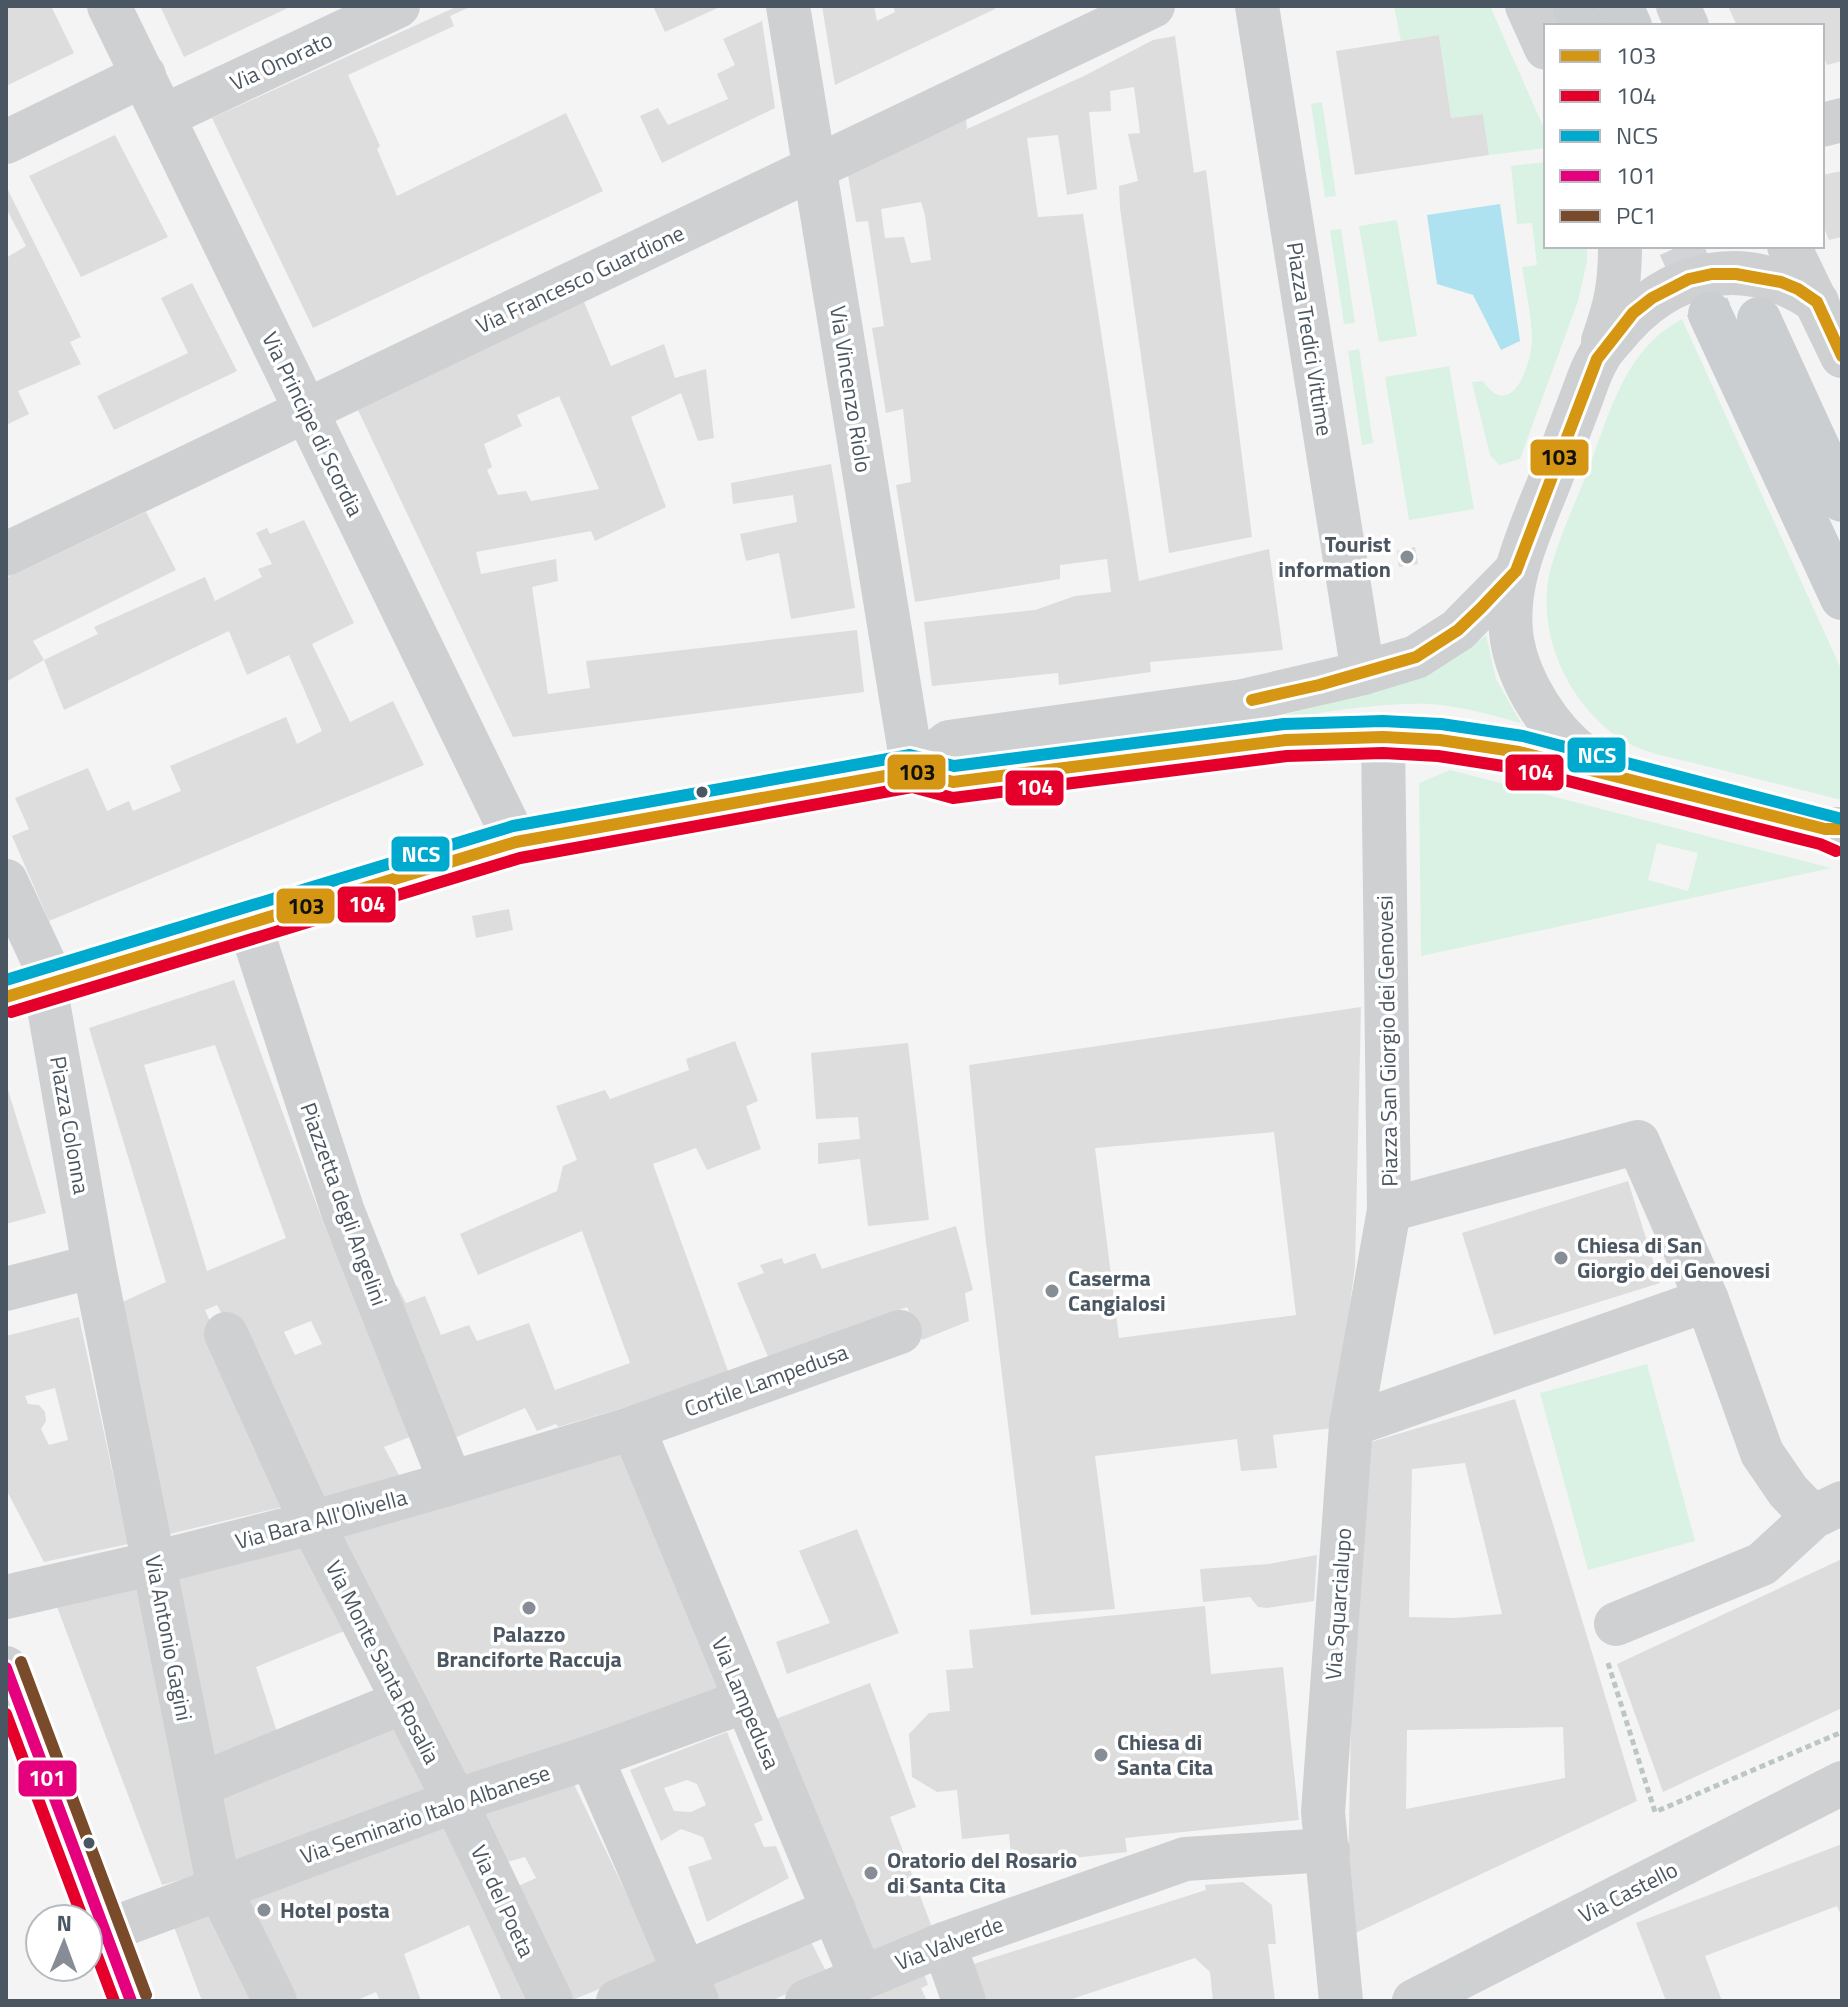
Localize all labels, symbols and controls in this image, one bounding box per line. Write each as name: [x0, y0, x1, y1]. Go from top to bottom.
street label: Via Onorato: [224, 22, 338, 100]
legend: [1544, 24, 1824, 248]
text: 103: [1616, 37, 1656, 73]
text: 104: [1616, 77, 1656, 113]
text: NCS: [1616, 117, 1658, 153]
text: 101: [1616, 157, 1656, 193]
text: PC1: [1616, 197, 1657, 233]
street label: Via Francesco Guardione: [470, 216, 690, 342]
street label: Piazza Tredici Vittime: [1278, 240, 1342, 438]
street label: Via Vincenzo Riolo: [821, 303, 881, 475]
street label: Via Principe di Scordia: [253, 326, 373, 522]
line badge: 103: [1529, 438, 1590, 477]
text: 103: [1541, 440, 1577, 474]
place label: Tourist information: [1278, 527, 1391, 586]
marker: Tourist information: [1398, 548, 1416, 566]
line badge: NCS: [1566, 736, 1627, 774]
text: NCS: [1577, 738, 1617, 772]
line badge: 103: [886, 753, 947, 791]
line badge: 104: [1504, 753, 1565, 792]
text: 103: [899, 755, 935, 789]
text: 104: [1517, 755, 1553, 789]
line badge: 104: [1004, 769, 1065, 807]
text: 104: [1017, 770, 1053, 804]
unlabelled marker: [694, 784, 710, 800]
line badge: NCS: [390, 835, 451, 873]
text: NCS: [401, 837, 441, 871]
line badge: 104: [336, 885, 397, 924]
line badge: 103: [275, 887, 336, 925]
text: 104: [349, 887, 385, 921]
text: 103: [288, 889, 324, 923]
street label: Piazza San Giorgio dei Genovesi: [1367, 895, 1407, 1187]
street label: Piazza Colonna: [41, 1053, 99, 1197]
street label: Piazzetta degli Angelini: [291, 1098, 397, 1310]
place label: Chiesa di San Giorgio dei Genovesi: [1577, 1228, 1770, 1287]
marker: Chiesa di San Giorgio dei Genovesi: [1552, 1249, 1570, 1267]
place label: Caserma Cangialosi: [1068, 1261, 1166, 1320]
marker: Caserma Cangialosi: [1043, 1282, 1061, 1300]
street label: Cortile Lampedusa: [679, 1335, 853, 1425]
street label: Via Bara All'Olivella: [231, 1480, 411, 1558]
street label: Via Squarcialupo: [1316, 1527, 1360, 1681]
street label: Via Antonio Gagini: [136, 1552, 202, 1724]
street label: Via Monte Santa Rosalia: [317, 1554, 449, 1770]
marker: Palazzo Branciforte Raccuja: [520, 1599, 538, 1617]
place label: Palazzo Branciforte Raccuja: [436, 1617, 622, 1676]
street label: Via Lampedusa: [703, 1632, 789, 1774]
place label: Chiesa di Santa Cita: [1117, 1725, 1213, 1784]
marker: Chiesa di Santa Cita: [1092, 1746, 1110, 1764]
street label: Via Seminario Italo Albanese: [296, 1755, 554, 1873]
line badge: 101: [17, 1759, 78, 1798]
text: 101: [29, 1761, 65, 1795]
unlabelled marker: [81, 1835, 97, 1851]
street label: Via del Poeta: [462, 1839, 544, 1963]
place label: Oratorio del Rosario di Santa Cita: [887, 1843, 1077, 1902]
street label: Via Castello: [1572, 1852, 1684, 1932]
marker: Oratorio del Rosario di Santa Cita: [862, 1864, 880, 1882]
place label: Hotel posta: [280, 1893, 390, 1927]
marker: Hotel posta: [255, 1901, 273, 1919]
north arrow: [24, 1903, 104, 1983]
text: N: [56, 1906, 72, 1940]
street label: Via Valverde: [890, 1907, 1008, 1979]

